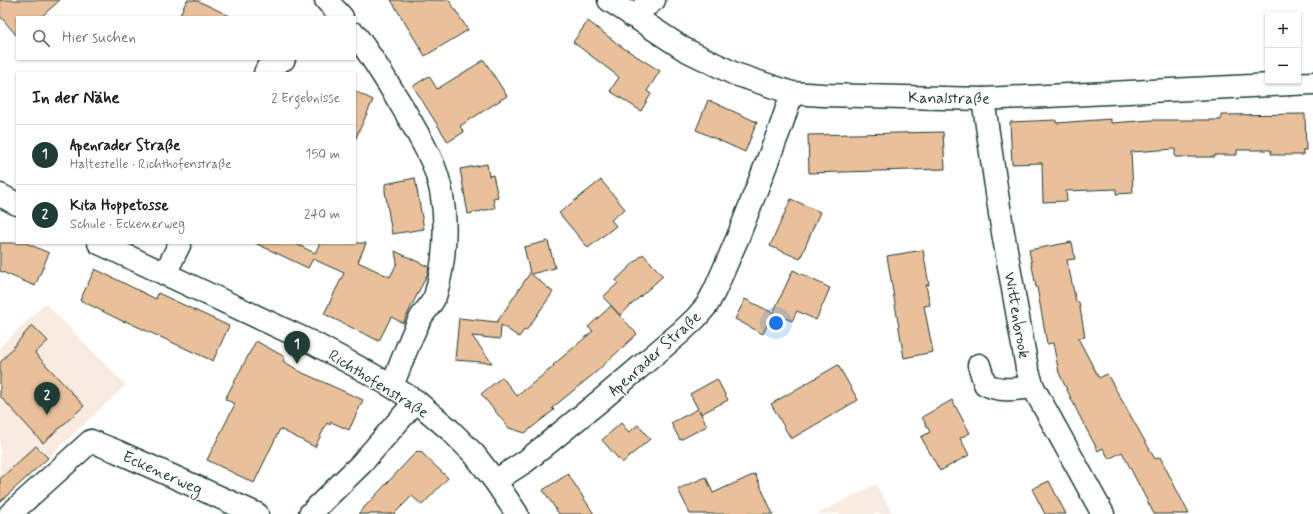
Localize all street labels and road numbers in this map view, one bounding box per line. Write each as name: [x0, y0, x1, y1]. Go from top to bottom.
street label: Kanalstraße: [908, 87, 990, 110]
street label: Wittenbrook: [999, 270, 1034, 360]
street label: Apenrader Straße: [604, 307, 707, 402]
street label: Richthofenstraße: [324, 345, 433, 424]
street label: Eckenerweg: [119, 446, 206, 501]

